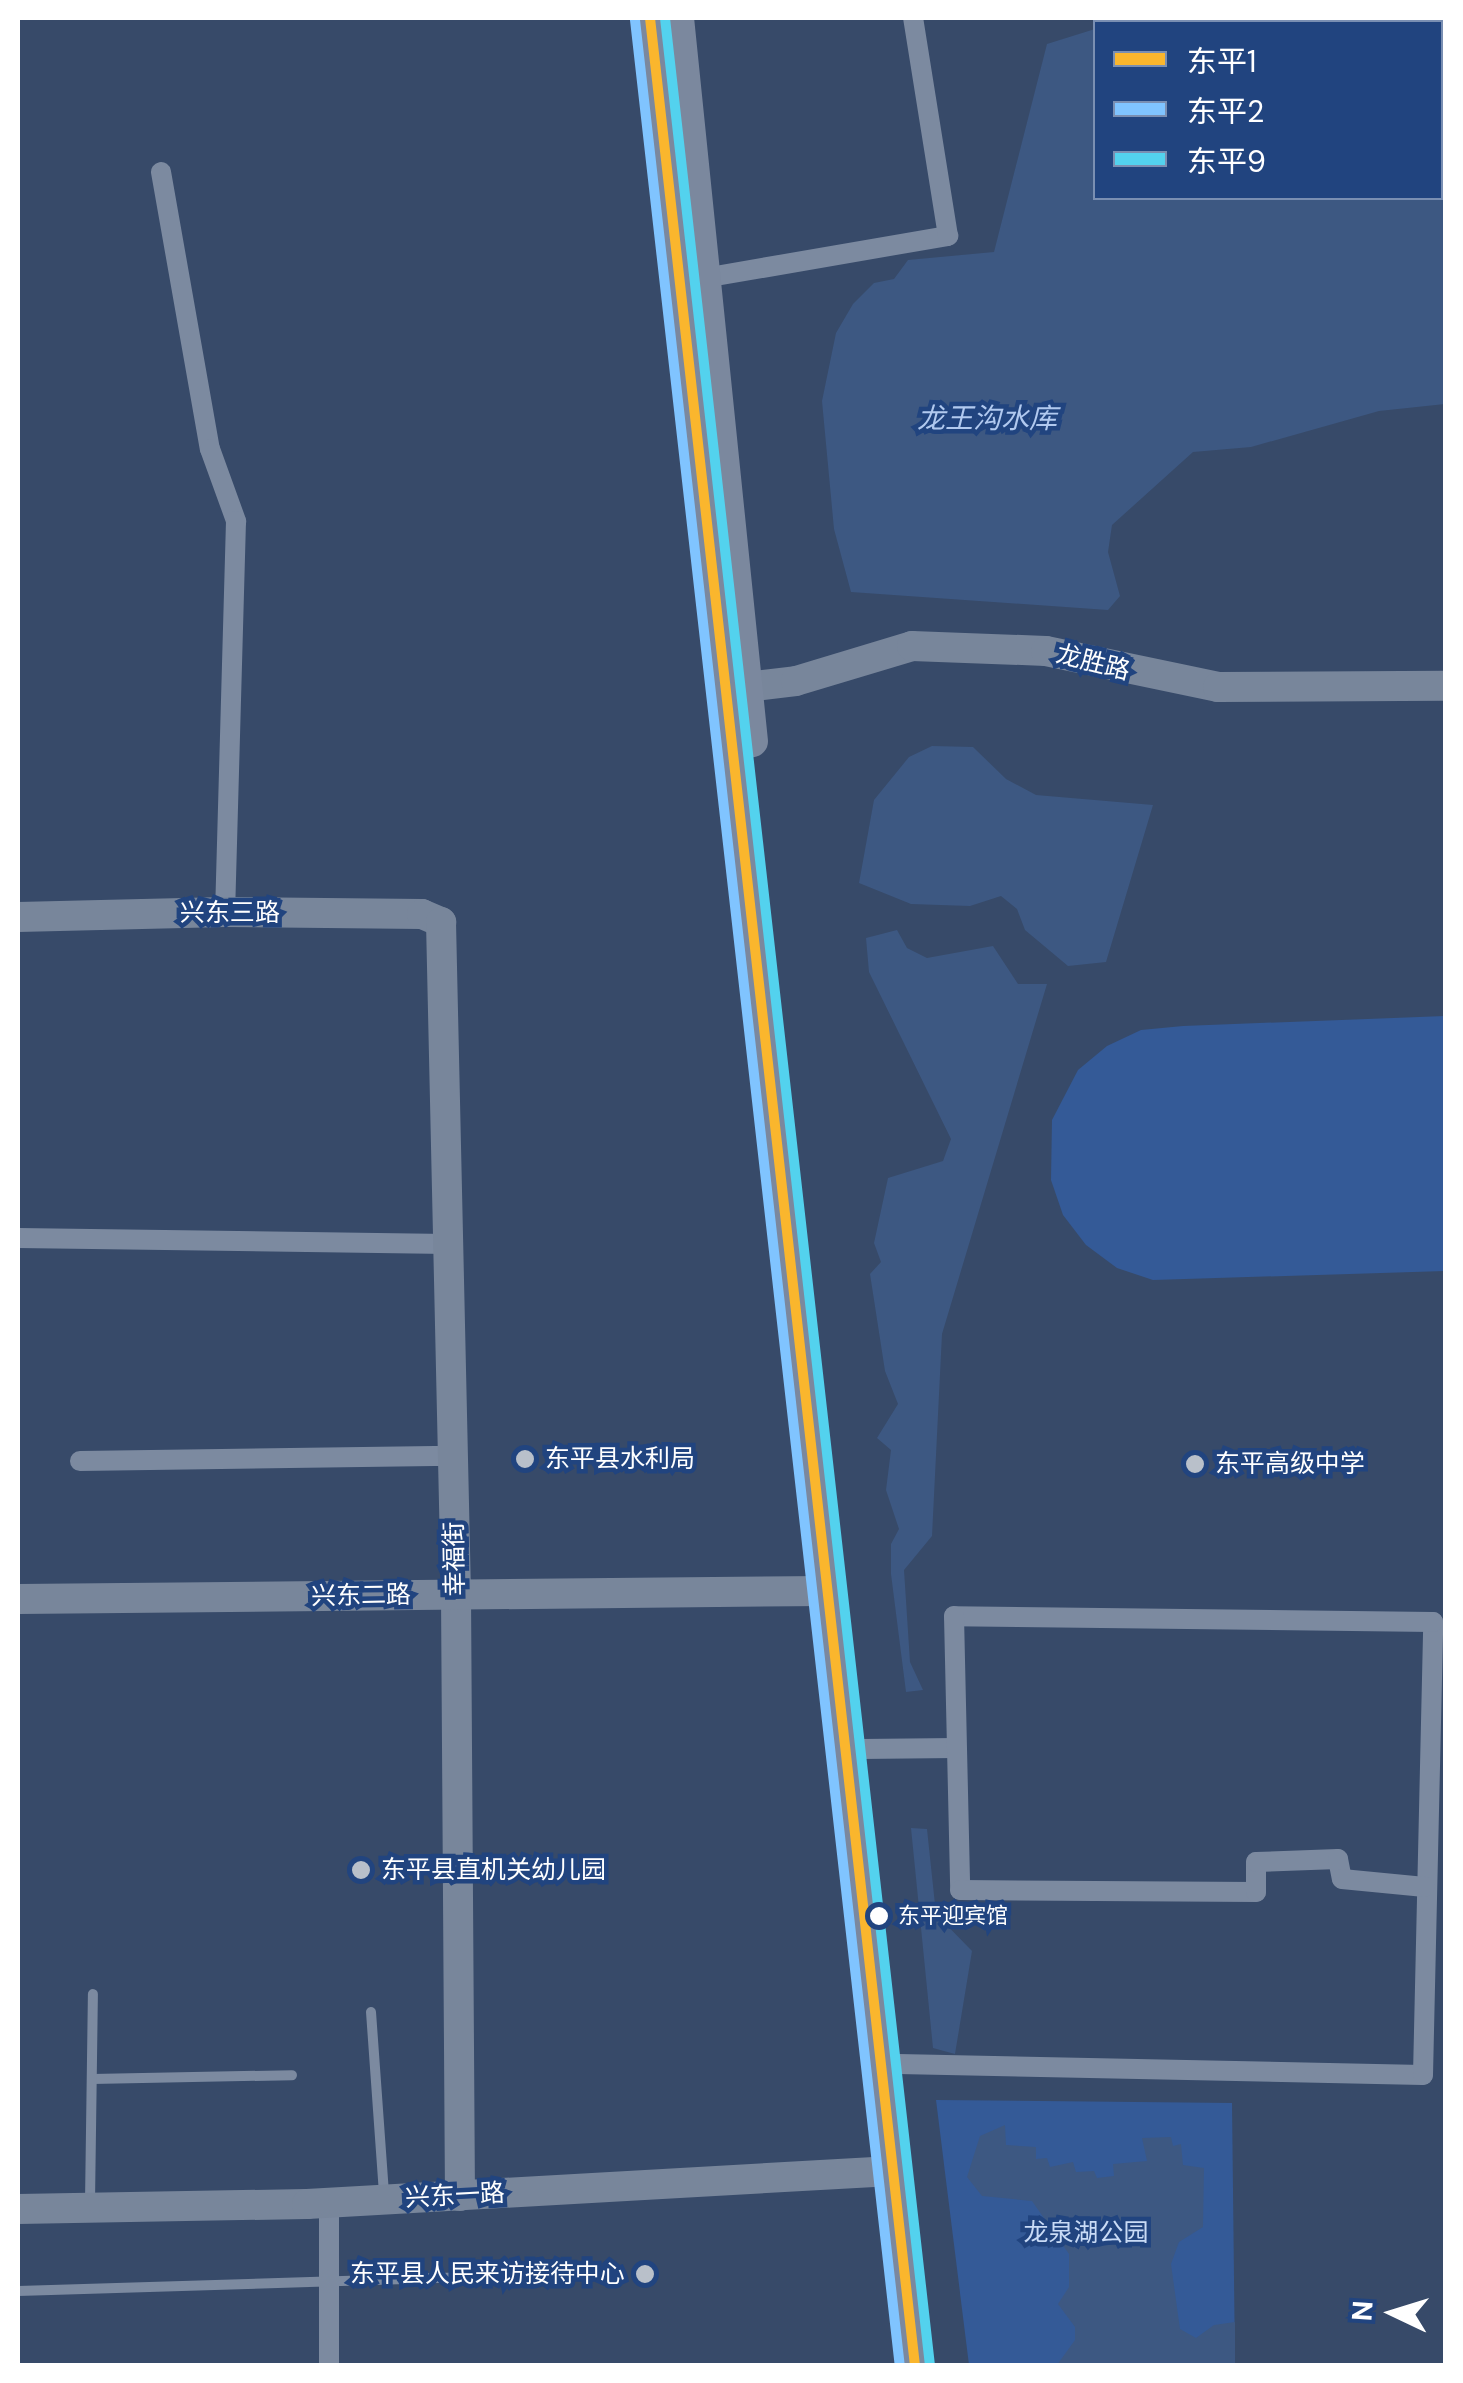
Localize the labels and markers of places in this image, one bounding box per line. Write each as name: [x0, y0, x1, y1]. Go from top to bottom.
place label: 东平县水利局: [545, 1444, 695, 1474]
marker: 东平县水利局: [514, 1448, 536, 1470]
place label: 东平高级中学: [1215, 1449, 1365, 1479]
marker: 东平高级中学: [1184, 1453, 1206, 1475]
place label: 东平县直机关幼儿园: [381, 1855, 606, 1885]
marker: 东平县直机关幼儿园: [350, 1859, 372, 1881]
place label: 东平迎宾馆: [898, 1903, 1008, 1929]
marker: 东平迎宾馆: [869, 1906, 889, 1926]
place label: 东平县人民来访接待中心: [350, 2259, 625, 2289]
marker: 东平县人民来访接待中心: [634, 2263, 656, 2285]

